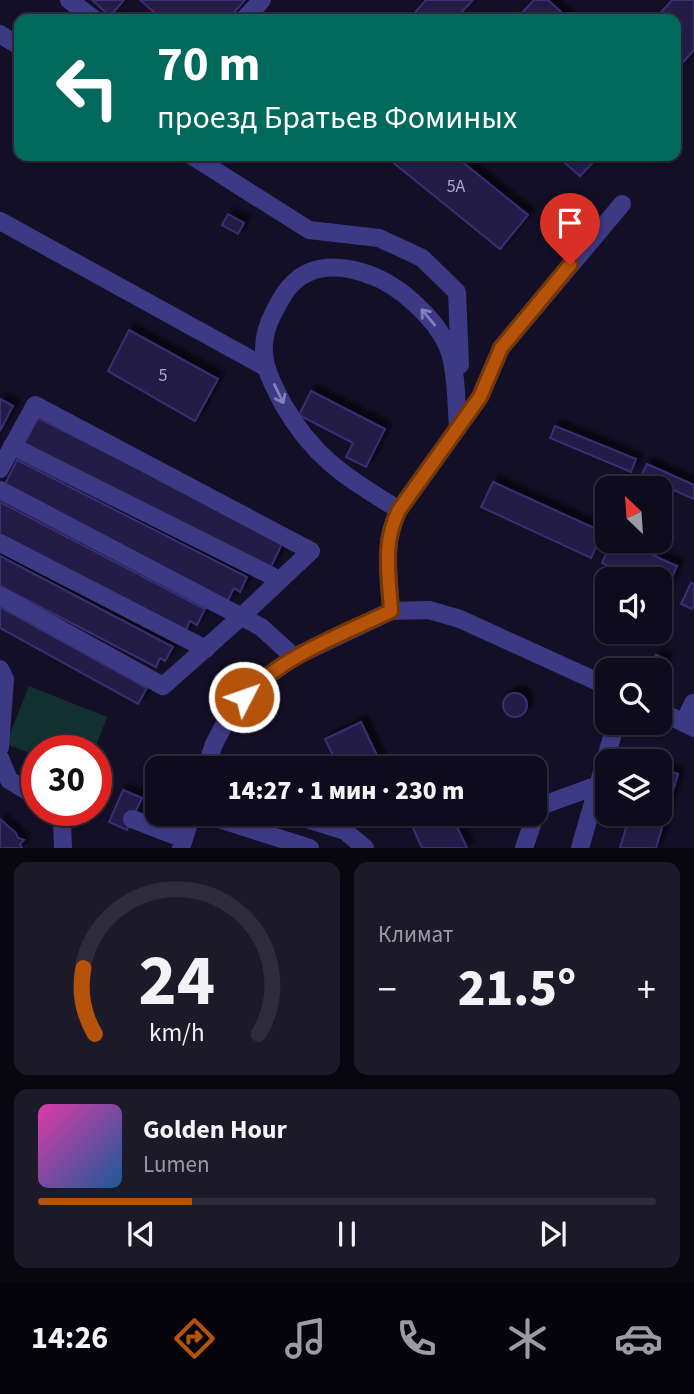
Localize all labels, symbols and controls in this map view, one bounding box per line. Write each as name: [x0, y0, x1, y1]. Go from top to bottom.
text: 70 m: [157, 30, 261, 100]
icon: left: [42, 42, 133, 133]
text: проезд Братьев Фоминых: [157, 95, 517, 141]
house number: 5А: [447, 174, 466, 199]
pin: [540, 193, 600, 265]
icon: arrive: [551, 204, 589, 242]
one-way arrow: [420, 308, 436, 326]
house number: 5: [159, 363, 168, 388]
one-way arrow: [272, 383, 286, 404]
north arrow: [595, 476, 672, 553]
map controls: [595, 476, 672, 826]
button: sound: [595, 567, 672, 644]
button: search: [595, 658, 672, 735]
position arrow: [207, 660, 281, 734]
speed limit sign: 30: [21, 735, 112, 826]
button: layers: [595, 749, 672, 826]
text: 14:27 · 1 мин · 230 m: [228, 772, 464, 809]
text: Климат: [378, 918, 453, 951]
text: 24: [139, 930, 215, 1034]
text: 21.5°: [458, 952, 576, 1026]
text: −: [378, 963, 397, 1017]
text: +: [637, 963, 656, 1017]
text: km/h: [149, 1015, 205, 1051]
text: Golden Hour: [143, 1111, 287, 1148]
text: Lumen: [143, 1148, 210, 1181]
icon: previous: [122, 1215, 160, 1253]
icon: pause: [328, 1215, 366, 1253]
icon: next: [534, 1215, 572, 1253]
icon: directions: [170, 1314, 219, 1363]
icon: music: [281, 1314, 330, 1363]
icon: phone: [392, 1314, 441, 1363]
icon: climate: [503, 1314, 552, 1363]
icon: car: [614, 1314, 663, 1363]
text: 14:26: [31, 1315, 108, 1361]

